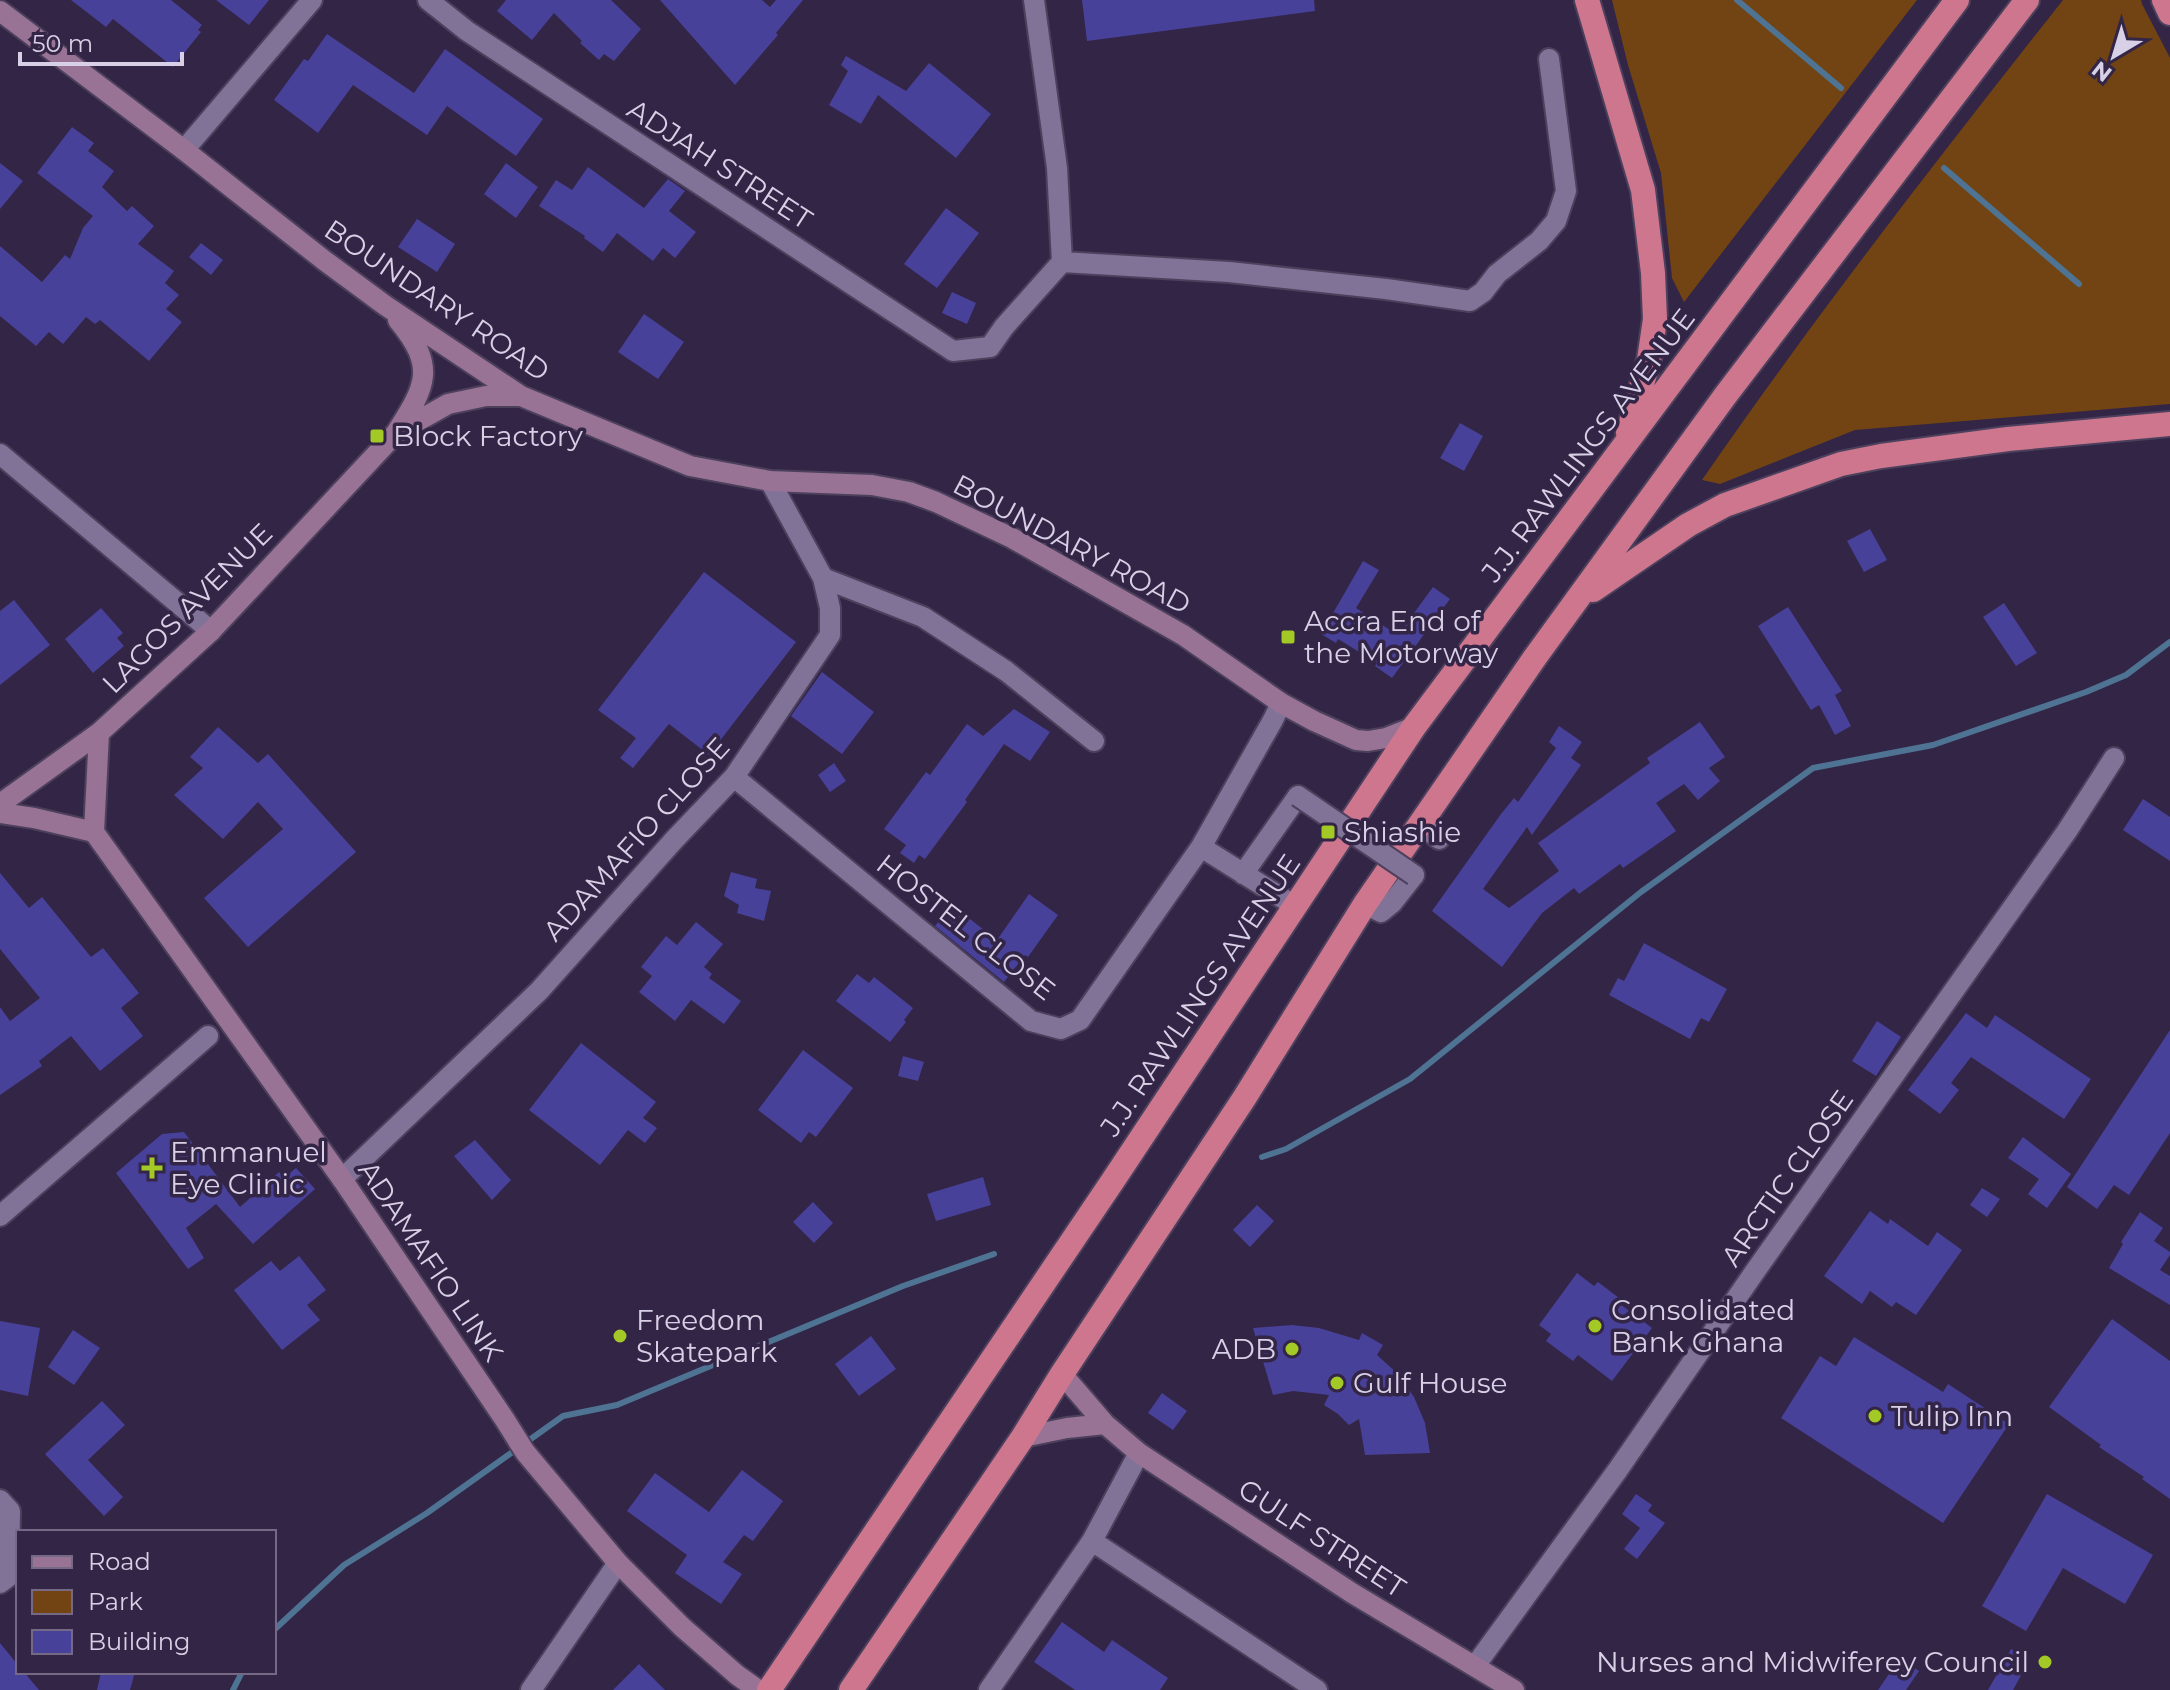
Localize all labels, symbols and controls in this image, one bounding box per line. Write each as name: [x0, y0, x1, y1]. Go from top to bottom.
scale bar: [20, 16, 182, 66]
north arrow: [2074, 16, 2154, 96]
text: 50 m: [32, 29, 93, 58]
text: N: [2087, 55, 2117, 87]
street label: ADJAH STREET: [621, 92, 819, 236]
street label: BOUNDARY ROAD: [318, 212, 556, 388]
street label: J.J. RAWLINGS AVENUE: [1474, 302, 1702, 589]
place label: Block Factory: [393, 419, 584, 453]
marker: Block Factory: [368, 427, 386, 445]
street label: BOUNDARY ROAD: [947, 467, 1197, 621]
street label: LAGOS AVENUE: [95, 516, 279, 700]
place label: Accra End of the Motorway: [1304, 604, 1499, 670]
marker: Accra End of the Motorway: [1279, 628, 1297, 646]
street label: ADAMAFIO CLOSE: [536, 730, 736, 948]
place label: Shiashie: [1344, 815, 1461, 849]
marker: Shiashie: [1319, 823, 1337, 841]
street label: HOSTEL CLOSE: [870, 847, 1062, 1007]
street label: J.J. RAWLINGS AVENUE: [1092, 848, 1307, 1143]
street label: ARCTIC CLOSE: [1714, 1084, 1860, 1272]
place label: Emmanuel Eye Clinic: [170, 1135, 327, 1201]
street label: ADAMAFIO LINK: [351, 1154, 511, 1368]
marker: Emmanuel Eye Clinic: [141, 1157, 163, 1179]
place label: Consolidated Bank Ghana: [1611, 1293, 1795, 1359]
place label: Freedom Skatepark: [636, 1303, 777, 1369]
marker: Consolidated Bank Ghana: [1586, 1317, 1604, 1335]
marker: Freedom Skatepark: [611, 1327, 629, 1345]
place label: ADB: [1212, 1332, 1276, 1366]
marker: ADB: [1283, 1340, 1301, 1358]
place label: Gulf House: [1353, 1366, 1508, 1400]
marker: Gulf House: [1328, 1374, 1346, 1392]
place label: Tulip Inn: [1891, 1399, 2013, 1433]
marker: Tulip Inn: [1866, 1407, 1884, 1425]
street label: GULF STREET: [1232, 1471, 1412, 1605]
legend: [16, 1530, 276, 1674]
text: Road: [88, 1547, 151, 1576]
text: Park: [88, 1587, 143, 1616]
text: Building: [88, 1627, 191, 1656]
place label: Nurses and Midwiferey Council: [1596, 1645, 2029, 1679]
marker: Nurses and Midwiferey Council: [2036, 1653, 2054, 1671]

